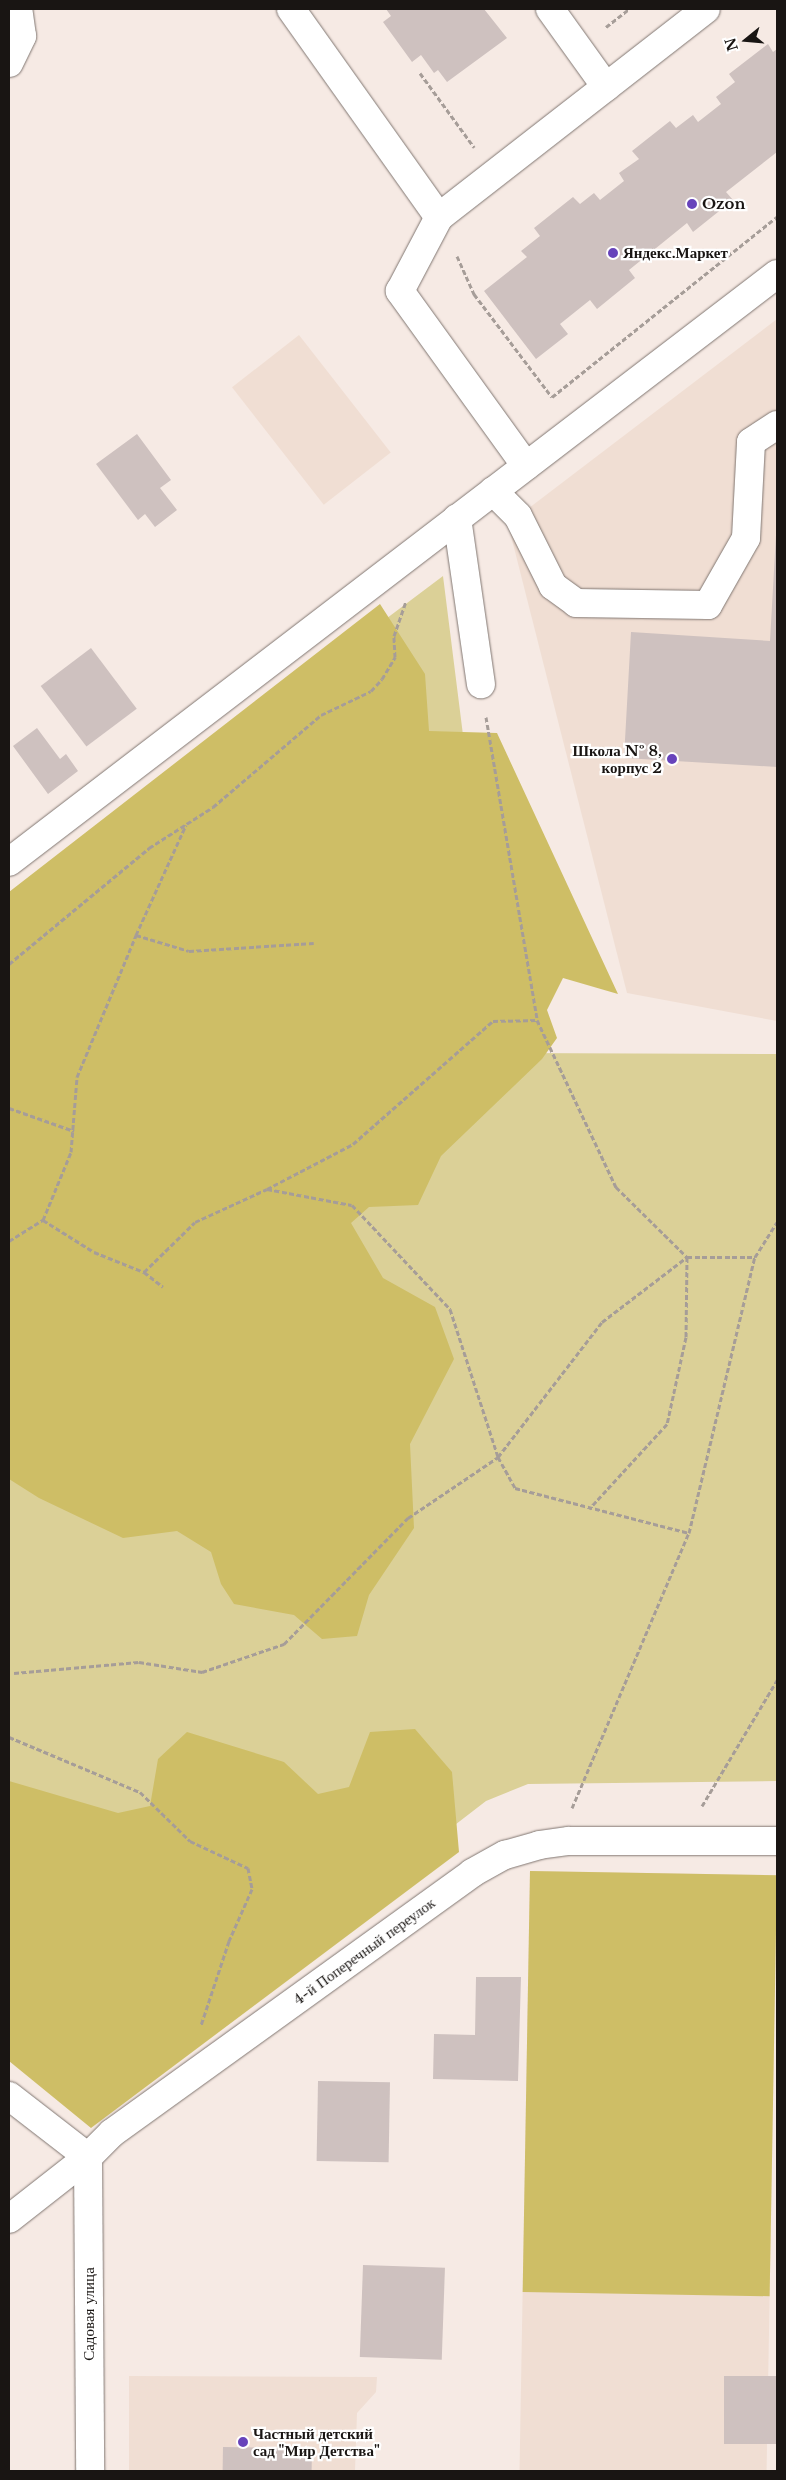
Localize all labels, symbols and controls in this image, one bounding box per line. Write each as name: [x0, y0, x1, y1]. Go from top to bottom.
north arrow: [721, 15, 771, 65]
text: N: [721, 35, 742, 53]
place label: Ozon: [702, 195, 745, 213]
marker: Ozon: [686, 198, 698, 210]
place label: Яндекс.Маркет: [623, 244, 728, 262]
marker: Яндекс.Маркет: [607, 247, 619, 259]
place label: Школа № 8, корпус 2: [573, 741, 662, 776]
marker: Школа № 8, корпус 2: [666, 753, 678, 765]
street label: 4-й Поперечный переулок: [290, 1894, 438, 2008]
street label: Садовая улица: [80, 2267, 98, 2361]
place label: Частный детский сад "Мир Детства": [253, 2424, 380, 2459]
marker: Частный детский сад "Мир Детства": [237, 2436, 249, 2448]

